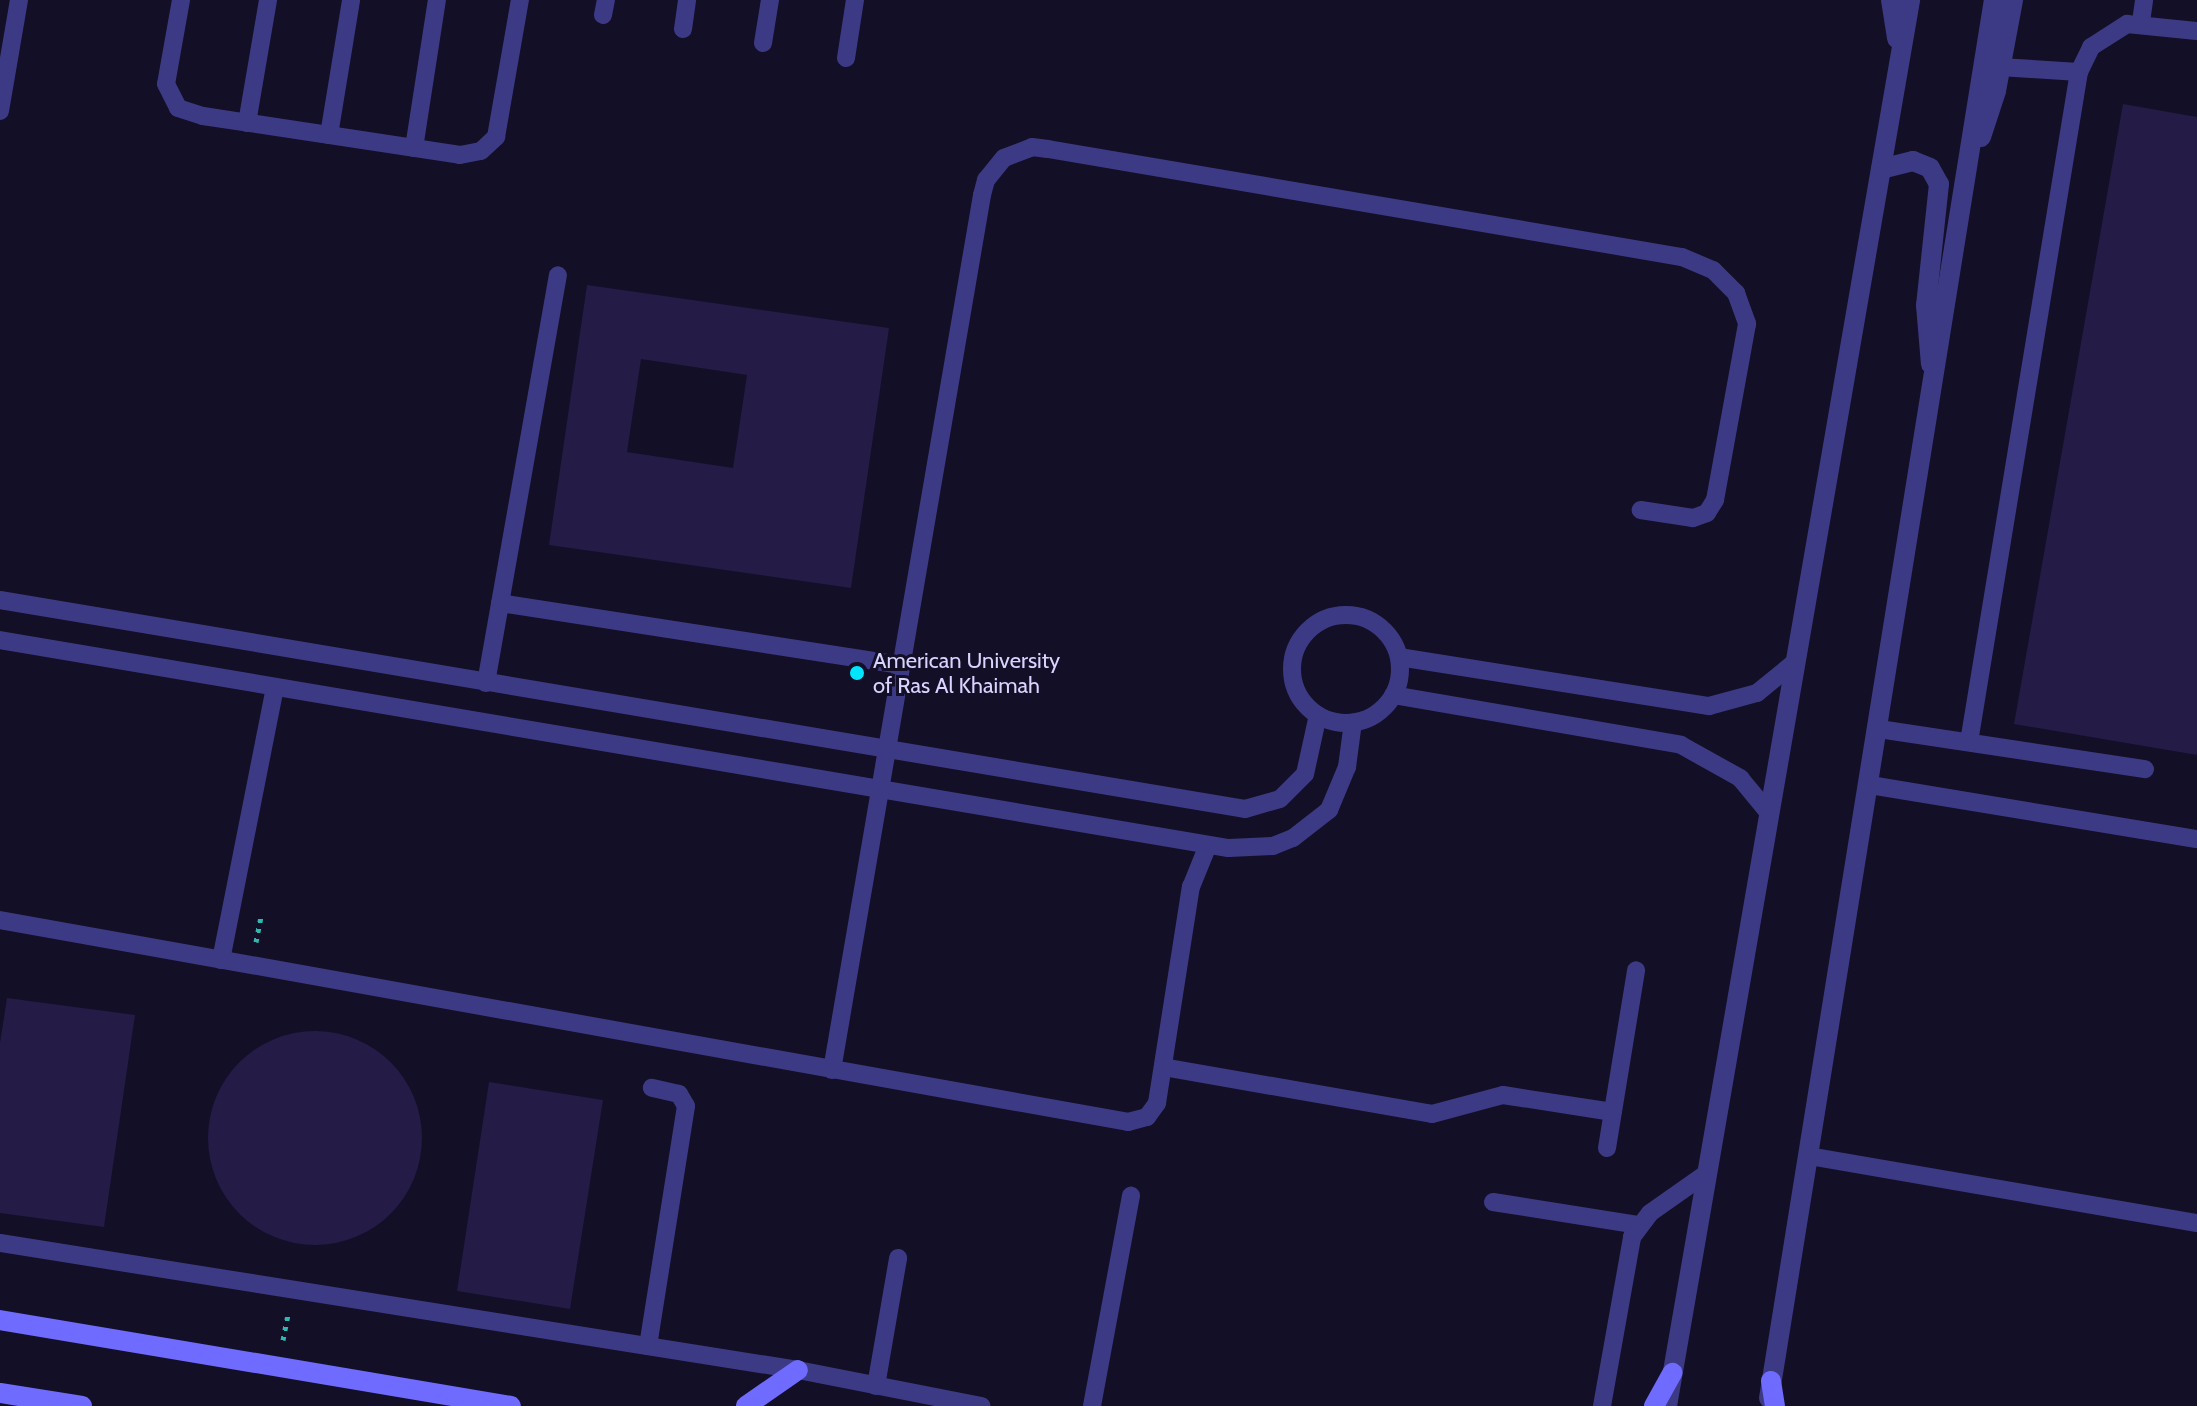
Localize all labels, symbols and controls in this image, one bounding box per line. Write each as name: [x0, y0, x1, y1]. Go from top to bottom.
place label: American University of Ras Al Khaimah: [873, 647, 1060, 698]
marker: American University of Ras Al Khaimah: [848, 664, 866, 682]

